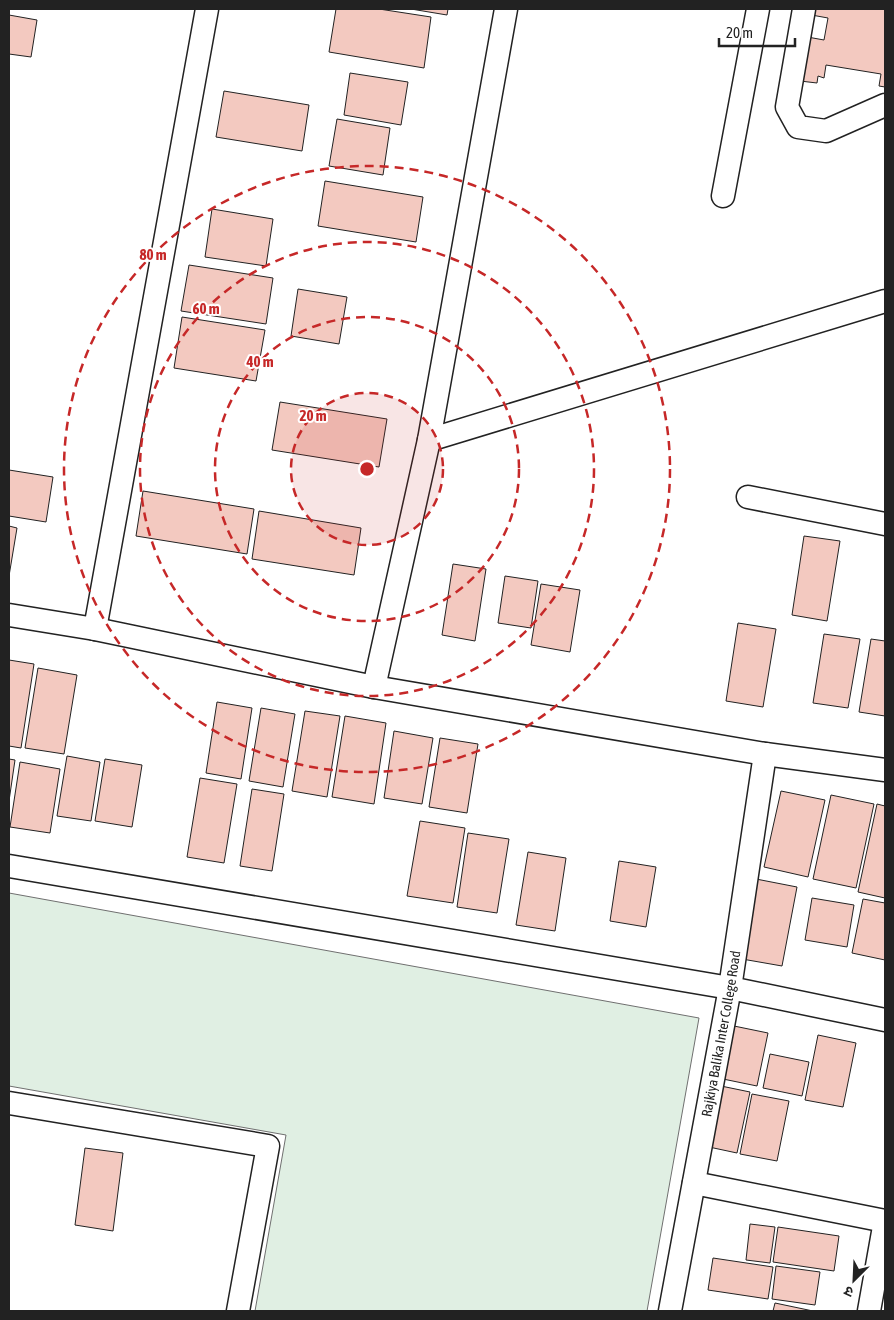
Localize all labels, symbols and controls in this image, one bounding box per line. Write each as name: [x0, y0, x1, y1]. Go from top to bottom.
scale bar: [719, 15, 795, 47]
text: 20 m: [726, 24, 753, 41]
text: 80 m: [140, 246, 167, 263]
text: 60 m: [193, 300, 220, 317]
text: 40 m: [246, 353, 274, 370]
text: 20 m: [300, 407, 327, 424]
centre of rings: [358, 460, 376, 478]
street label: Rajkiya Balika Inter College Road: [698, 949, 743, 1118]
north arrow: [829, 1255, 879, 1305]
text: उ: [841, 1283, 856, 1301]

